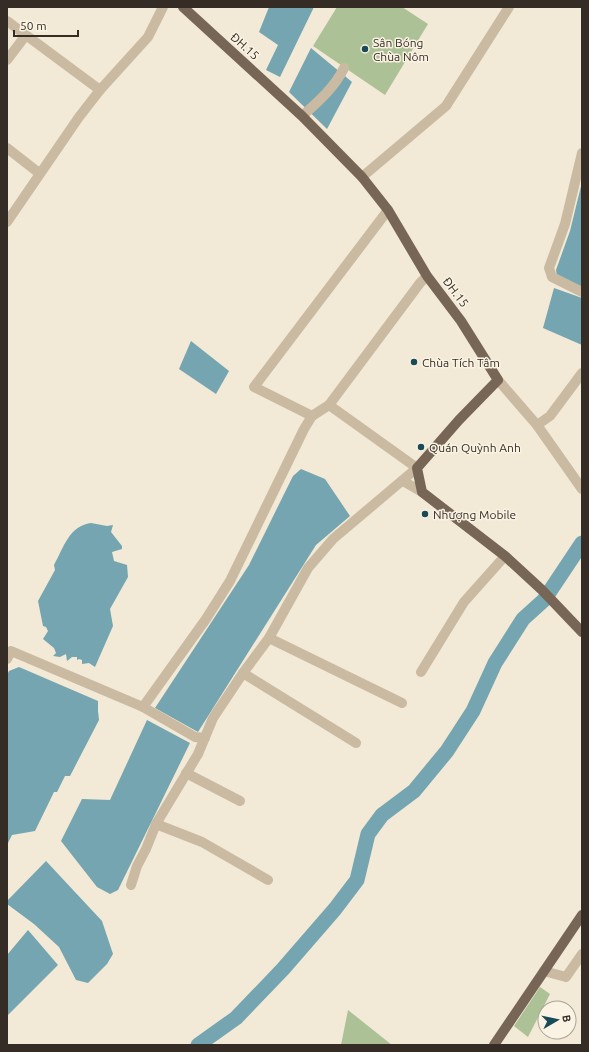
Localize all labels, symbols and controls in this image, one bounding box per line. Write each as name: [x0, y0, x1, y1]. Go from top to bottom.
scale bar: [14, 12, 78, 38]
text: 50 m: [20, 19, 47, 32]
street label: ĐH.15: [228, 30, 262, 62]
place label: Sân Bóng Chùa Nôm: [373, 36, 429, 63]
marker: Sân Bóng Chùa Nôm: [360, 44, 370, 54]
street label: ĐH.15: [441, 275, 471, 309]
place label: Chùa Tích Tâm: [422, 356, 500, 369]
marker: Chùa Tích Tâm: [409, 357, 419, 367]
place label: Quán Quỳnh Anh: [429, 441, 521, 454]
marker: Quán Quỳnh Anh: [416, 442, 426, 452]
place label: Nhượng Mobile: [433, 508, 516, 522]
marker: Nhượng Mobile: [420, 509, 430, 519]
north arrow: [537, 1000, 577, 1040]
text: B: [560, 1014, 573, 1023]

